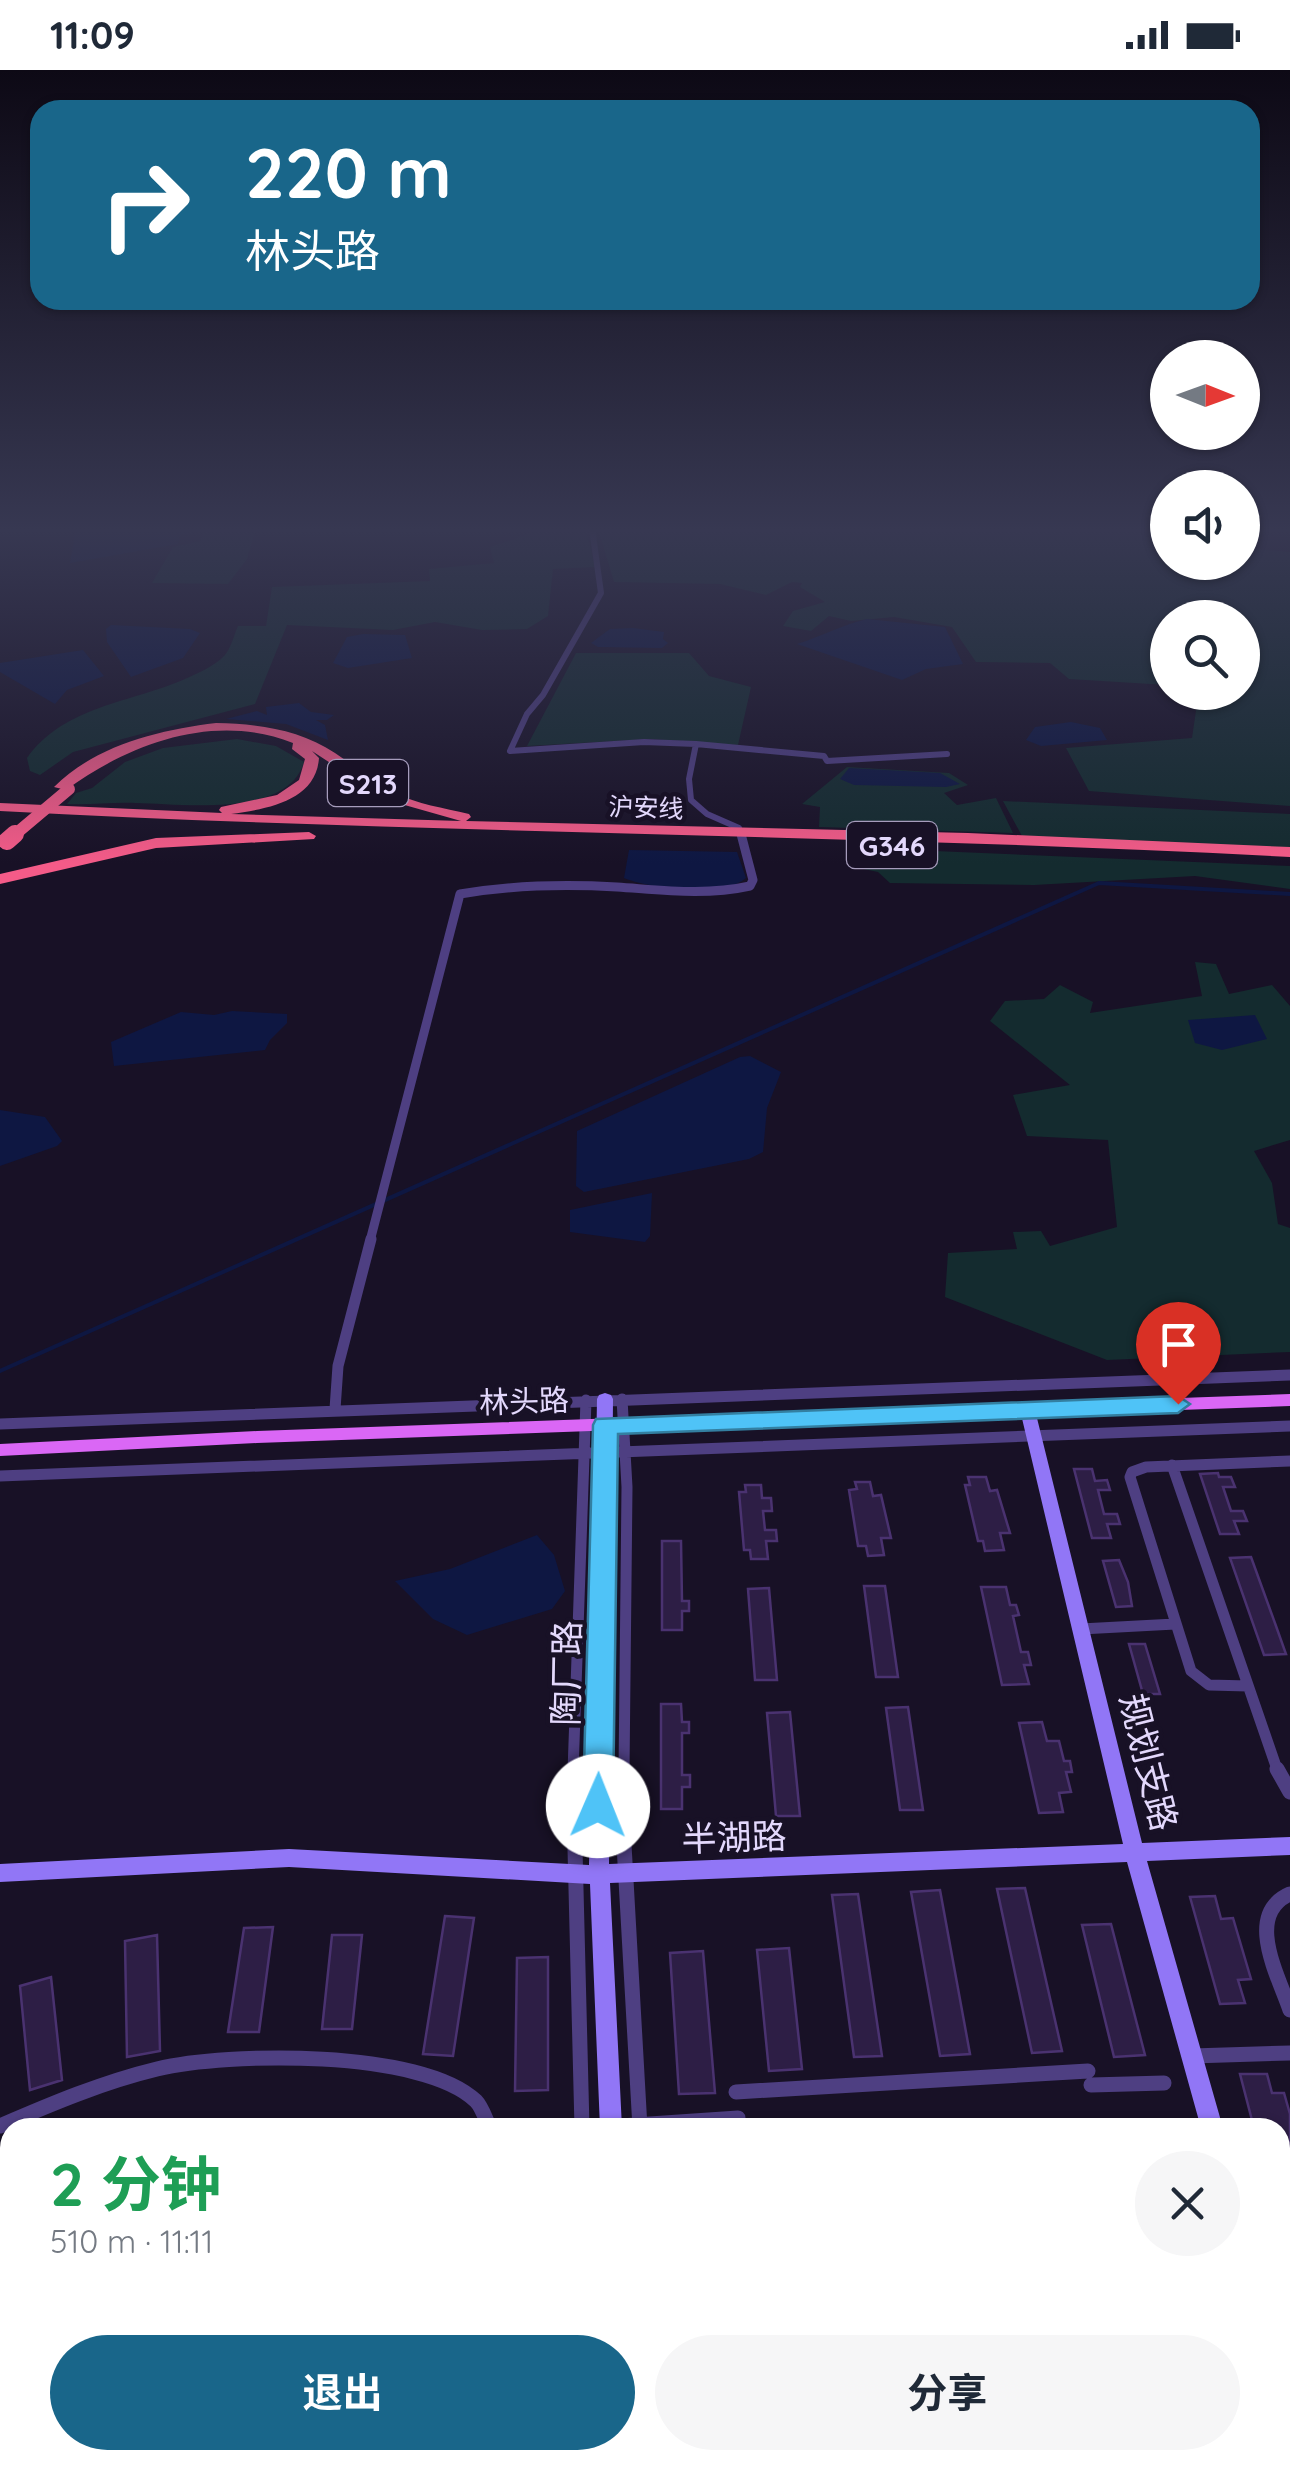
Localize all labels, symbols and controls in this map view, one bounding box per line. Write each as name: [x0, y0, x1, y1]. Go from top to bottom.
text: 11:09: [50, 11, 135, 59]
text: 220 m: [245, 128, 452, 216]
icon: right: [80, 140, 210, 270]
text: 林头路: [245, 222, 380, 278]
north arrow: [1150, 340, 1260, 450]
map controls: [1150, 340, 1260, 710]
button: sound: [1150, 470, 1260, 580]
button: search: [1150, 600, 1260, 710]
road number: S213: [328, 760, 408, 806]
street label: 沪安线: [608, 790, 684, 824]
road number: G346: [847, 822, 937, 868]
pin: [1136, 1302, 1221, 1405]
icon: arrive: [1151, 1317, 1206, 1372]
street label: 林头路: [478, 1380, 570, 1422]
street label: 陶厂路: [543, 1620, 589, 1726]
street label: 规划支路: [1111, 1689, 1187, 1835]
position arrow: [546, 1754, 650, 1858]
street label: 半湖路: [681, 1813, 787, 1861]
text: 2 分钟: [50, 2146, 221, 2221]
button: close: [1135, 2151, 1240, 2256]
text: 510 m · 11:11: [50, 2221, 213, 2261]
button: 退出: [50, 2335, 635, 2450]
button: 分享: [655, 2335, 1240, 2450]

